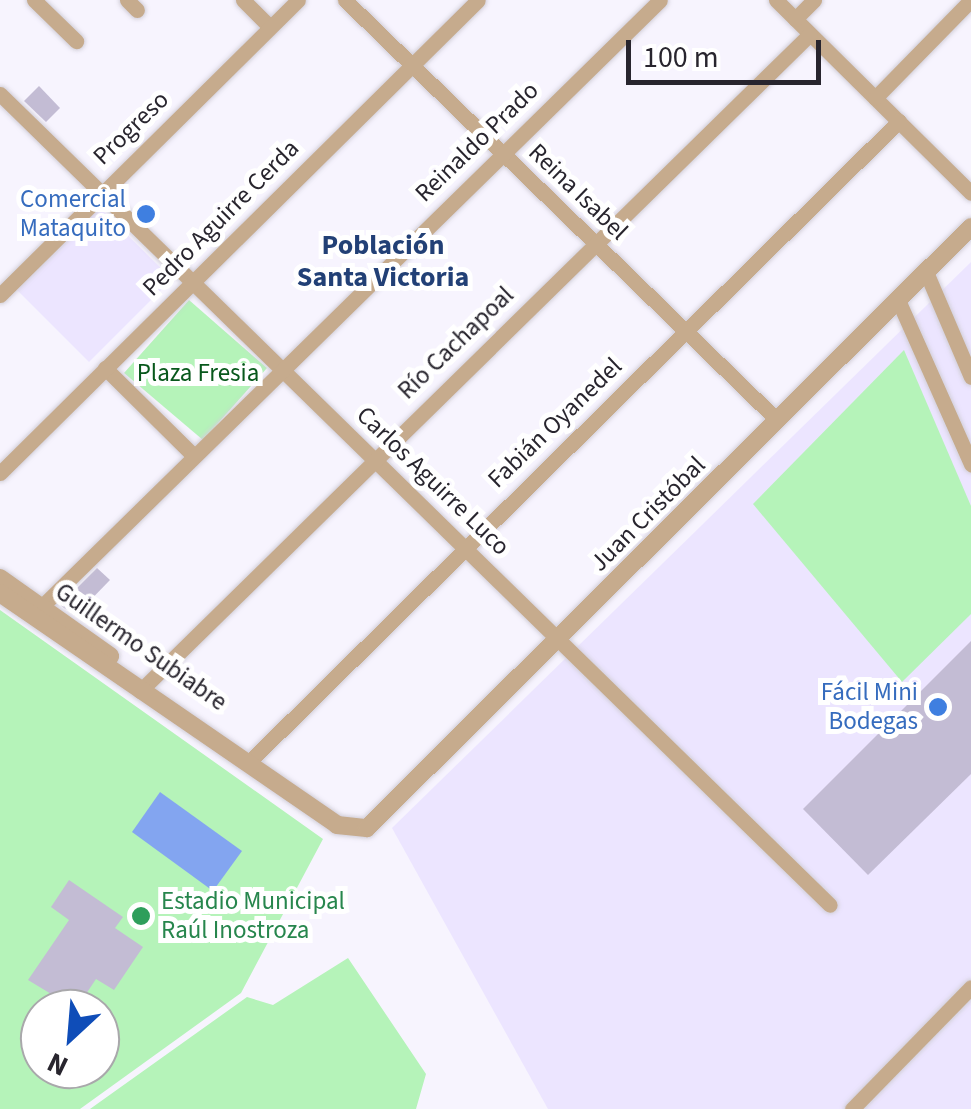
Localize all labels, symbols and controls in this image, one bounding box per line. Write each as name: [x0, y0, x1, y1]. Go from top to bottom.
scale bar: [631, 20, 826, 82]
text: 100 m: [643, 36, 719, 79]
street label: Reinaldo Prado: [409, 76, 545, 208]
street label: Progreso: [87, 85, 175, 171]
street label: Pedro Aguirre Cerda: [137, 134, 305, 302]
street label: Reina Isabel: [522, 137, 634, 247]
place label: Comercial Mataquito: [20, 185, 126, 244]
marker: Comercial Mataquito: [135, 203, 157, 225]
district label: Población Santa Victoria: [297, 228, 469, 294]
street label: Río Cachapoal: [392, 280, 520, 406]
street label: Fabián Oyanedel: [482, 352, 628, 494]
park label: Plaza Fresia: [137, 358, 259, 388]
street label: Carlos Aguirre Luco: [350, 400, 516, 562]
street label: Juan Cristóbal: [584, 450, 712, 578]
street label: Guillermo Subiabre: [49, 577, 233, 717]
place label: Fácil Mini Bodegas: [821, 678, 918, 737]
marker: Fácil Mini Bodegas: [927, 696, 949, 718]
place label: Estadio Municipal Raúl Inostroza: [161, 887, 345, 946]
marker: Estadio Municipal Raúl Inostroza: [130, 905, 152, 927]
north arrow: [20, 989, 120, 1089]
text: N: [41, 1042, 75, 1086]

